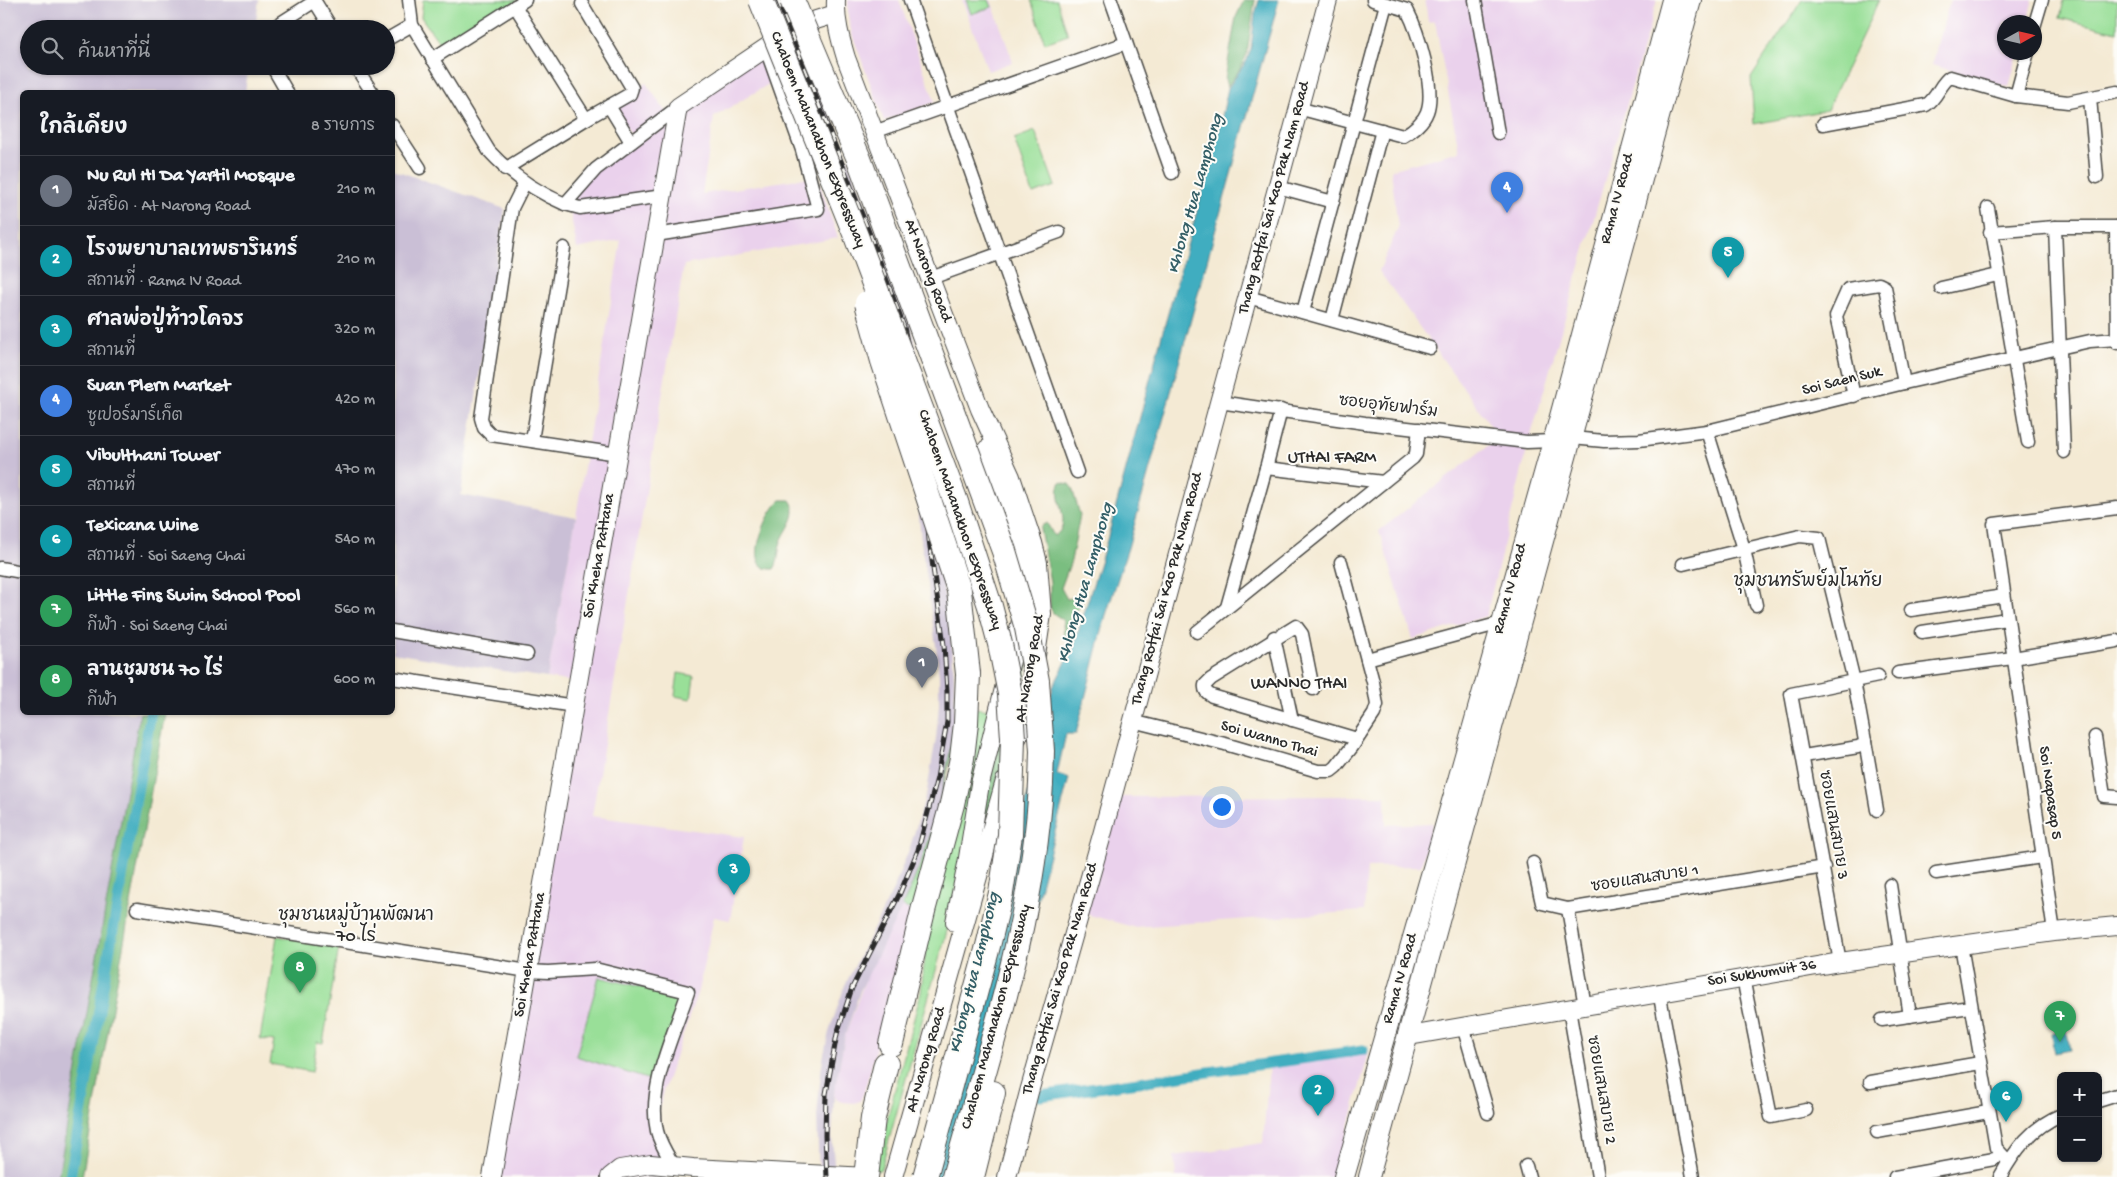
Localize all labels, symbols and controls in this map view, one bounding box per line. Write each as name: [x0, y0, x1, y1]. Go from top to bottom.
north arrow: [1997, 15, 2042, 60]
search box: [20, 20, 395, 75]
street label: Chaloem Mahanakhon Expressway: [765, 29, 869, 251]
icon: search: [38, 34, 66, 62]
text: ค้นหาที่นี่: [78, 42, 150, 65]
street label: Thang Rotfai Sai Kao Pak Nam Road: [1235, 78, 1316, 317]
water label: Khlong Hua Lamphong: [1163, 110, 1229, 276]
text: ใกล้เคียง: [40, 117, 127, 142]
text: 8 รายการ: [311, 118, 375, 137]
street label: Rama IV Road: [1597, 150, 1640, 246]
text: Nu Rul HI Da Yartil Mosque: [87, 165, 295, 188]
pin: 4: [1491, 172, 1523, 213]
text: 1: [53, 181, 59, 200]
text: 210 m: [336, 181, 375, 200]
text: มัสยิด · At Narong Road: [87, 198, 250, 217]
street label: At Narong Road: [899, 217, 956, 327]
pin: 5: [1712, 237, 1744, 278]
text: โรงพยาบาลเทพธารินทร์: [87, 240, 298, 263]
text: 2: [52, 251, 60, 270]
text: 210 m: [336, 251, 375, 270]
text: สถานที่ · Rama IV Road: [87, 273, 241, 292]
text: ศาลพ่อปู่ท้าวโคจร: [87, 310, 244, 333]
text: 3: [52, 321, 60, 340]
text: 320 m: [335, 321, 375, 340]
text: สถานที่: [87, 343, 135, 362]
street label: Soi Saen Suk: [1800, 363, 1885, 401]
text: Suan Plern Market: [87, 375, 230, 398]
street label: ซอยอุทัยฟาร์ม: [1337, 388, 1439, 424]
text: 4: [52, 391, 60, 410]
text: 420 m: [335, 391, 375, 410]
street label: Chaloem Mahanakhon Expressway: [912, 407, 1006, 633]
text: ซูเปอร์มาร์เก็ต: [87, 408, 183, 427]
text: Vibulthani Tower: [87, 445, 219, 468]
district label: UTHAI FARM: [1288, 448, 1377, 469]
text: 5: [52, 461, 60, 480]
text: 470 m: [335, 461, 375, 480]
street label: Thang Rotfai Sai Kao Pak Nam Road: [1128, 469, 1209, 708]
text: สถานที่: [87, 478, 135, 497]
street label: Soi Kheha Pattana: [580, 491, 620, 620]
water label: Khlong Hua Lamphong: [1053, 499, 1119, 665]
text: Texicana Wine: [87, 515, 198, 538]
text: 6: [52, 531, 60, 550]
text: 540 m: [335, 531, 375, 550]
street label: Rama IV Road: [1490, 540, 1533, 636]
text: สถานที่ · Soi Saeng Chai: [87, 548, 246, 567]
district label: ชุมชนทรัพย์มโนทัย: [1734, 567, 1882, 594]
text: Little Fins Swim School Pool: [87, 585, 300, 608]
text: 7: [52, 601, 60, 620]
text: 560 m: [334, 601, 375, 620]
street label: At Narong Road: [1012, 612, 1050, 724]
text: กีฬา · Soi Saeng Chai: [87, 618, 227, 637]
pin: 1: [906, 647, 938, 688]
text: ลานชุมชน 70 ไร่: [87, 660, 223, 683]
text: 8: [52, 671, 60, 690]
text: 600 m: [334, 671, 375, 690]
district label: WANNO THAI: [1251, 674, 1347, 695]
text: กีฬา: [87, 693, 117, 712]
street label: Soi Wanno Thai: [1218, 717, 1320, 763]
street label: Soi Napasap 5: [2033, 745, 2065, 841]
street label: ซอยแสนสบาย 3: [1813, 769, 1851, 881]
your location: [1209, 794, 1235, 820]
pin: 3: [718, 854, 750, 895]
street label: Thang Rotfai Sai Kao Pak Nam Road: [1019, 860, 1104, 1098]
street label: ซอยแสนสบาย 1: [1590, 862, 1700, 898]
water label: Khlong Hua Lamphong: [945, 889, 1006, 1056]
street label: Soi Kheha Pattana: [511, 890, 551, 1019]
district label: ชุมชนหมู่บ้านพัฒนา 70 ไร่: [278, 902, 434, 948]
street label: Chaloem Mahanakhon Expressway: [958, 902, 1036, 1131]
street label: Rama IV Road: [1379, 930, 1423, 1026]
pin: 8: [284, 952, 316, 993]
street label: Soi Sukhumvit 36: [1706, 956, 1819, 992]
pin: 7: [2044, 1001, 2076, 1042]
street label: At Narong Road: [903, 1004, 952, 1115]
street label: ซอยแสนสบาย 2: [1581, 1034, 1619, 1146]
map controls: [2057, 1072, 2102, 1162]
button: +: [2057, 1072, 2102, 1117]
pin: 2: [1302, 1075, 1334, 1116]
pin: 6: [1990, 1081, 2022, 1122]
button: −: [2057, 1117, 2102, 1162]

